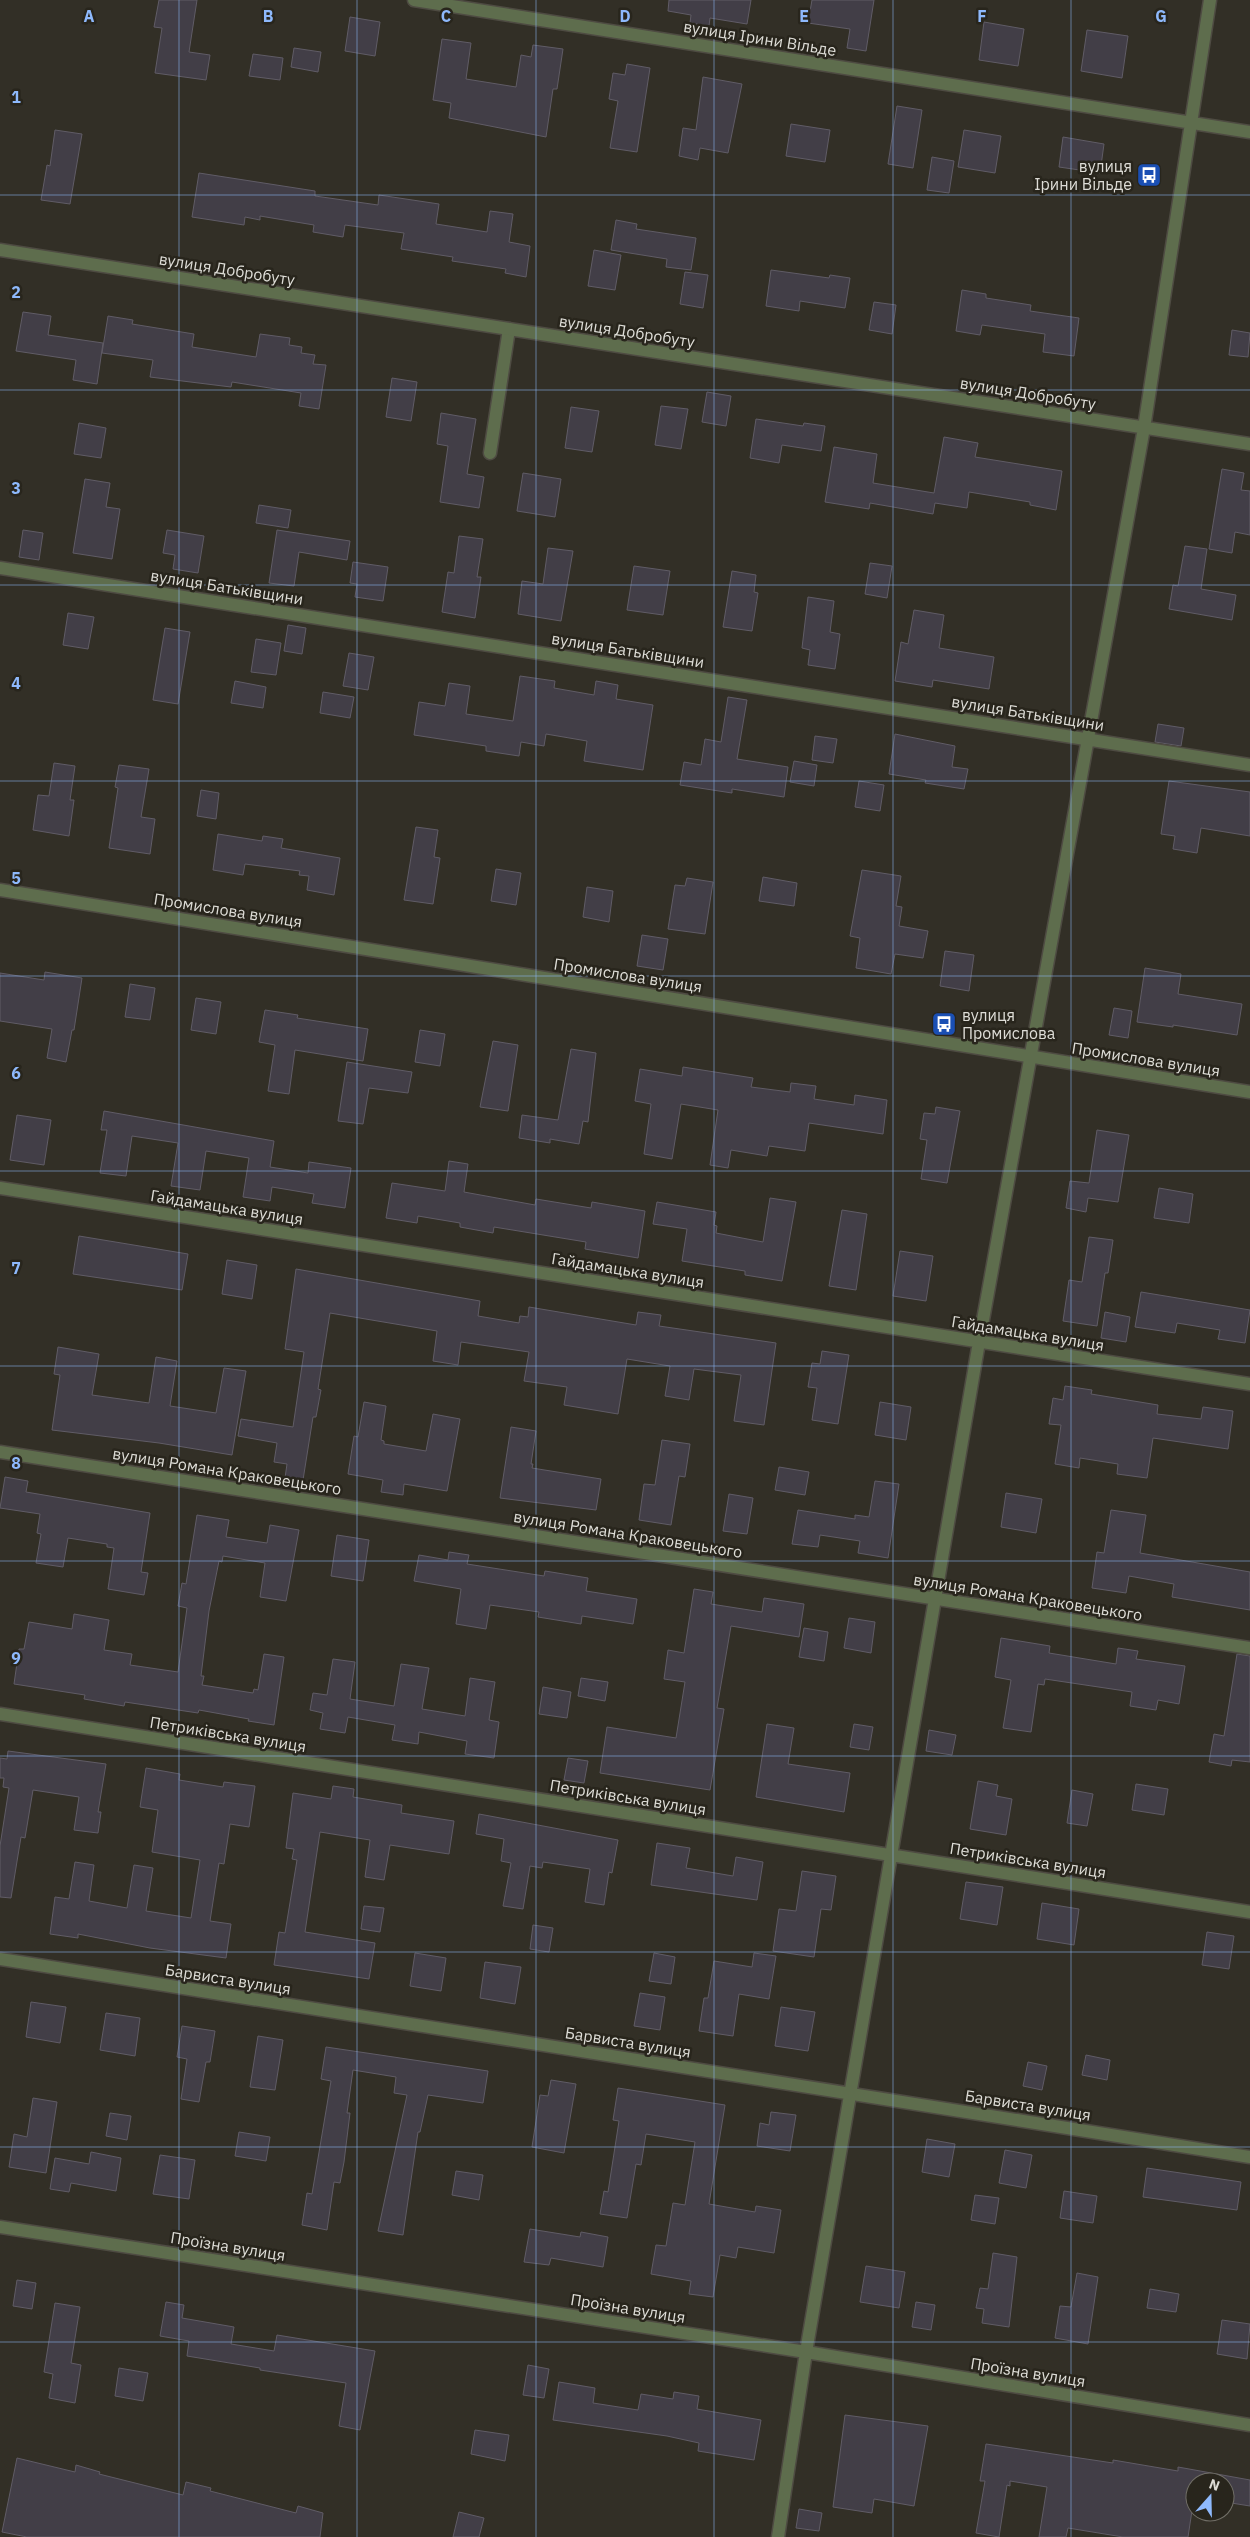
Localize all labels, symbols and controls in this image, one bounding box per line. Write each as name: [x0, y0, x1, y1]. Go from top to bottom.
text: A: [84, 6, 95, 26]
text: B: [263, 6, 274, 26]
text: C: [441, 6, 451, 26]
text: D: [619, 6, 631, 26]
text: E: [799, 6, 809, 26]
text: F: [977, 6, 987, 26]
text: G: [1155, 6, 1167, 26]
street label: вулиця Ірини Вільде: [682, 16, 838, 60]
text: 1: [11, 87, 21, 107]
place label: вулиця Ірини Вільде: [1034, 156, 1132, 194]
bus stop icon: вулиця Ірини Вільде: [1136, 162, 1162, 188]
street label: вулиця Добробуту: [158, 248, 297, 290]
text: 2: [11, 282, 21, 302]
street label: вулиця Добробуту: [558, 310, 697, 352]
street label: вулиця Добробуту: [959, 372, 1098, 414]
text: 3: [11, 478, 21, 498]
street label: вулиця Батьківщини: [149, 565, 305, 609]
street label: вулиця Батьківщини: [550, 628, 706, 672]
text: 4: [11, 673, 21, 693]
street label: вулиця Батьківщини: [950, 691, 1106, 735]
text: 5: [11, 868, 21, 888]
street label: Промислова вулиця: [152, 888, 304, 932]
street label: Промислова вулиця: [552, 953, 704, 997]
place label: вулиця Промислова: [962, 1005, 1056, 1043]
bus stop icon: вулиця Промислова: [931, 1011, 957, 1037]
street label: Промислова вулиця: [1070, 1037, 1222, 1081]
text: 6: [11, 1063, 21, 1083]
street label: Гайдамацька вулиця: [149, 1185, 305, 1229]
street label: Гайдамацька вулиця: [550, 1248, 706, 1292]
text: 7: [11, 1258, 21, 1278]
street label: Гайдамацька вулиця: [950, 1311, 1106, 1355]
street label: вулиця Романа Краковецького: [111, 1443, 343, 1499]
text: 8: [11, 1453, 21, 1473]
street label: вулиця Романа Краковецького: [512, 1506, 744, 1562]
street label: вулиця Романа Краковецького: [912, 1569, 1144, 1625]
text: 9: [11, 1648, 21, 1668]
street label: Петриківська вулиця: [148, 1712, 308, 1756]
street label: Петриківська вулиця: [548, 1775, 708, 1819]
street label: Петриківська вулиця: [948, 1838, 1108, 1882]
street label: Барвиста вулиця: [164, 1959, 292, 1999]
street label: Барвиста вулиця: [564, 2022, 692, 2062]
street label: Барвиста вулиця: [964, 2085, 1092, 2125]
street label: Проїзна вулиця: [169, 2227, 287, 2265]
street label: Проїзна вулиця: [569, 2289, 687, 2327]
street label: Проїзна вулиця: [969, 2353, 1087, 2391]
north arrow: [1185, 2472, 1235, 2522]
text: N: [1207, 2475, 1222, 2495]

